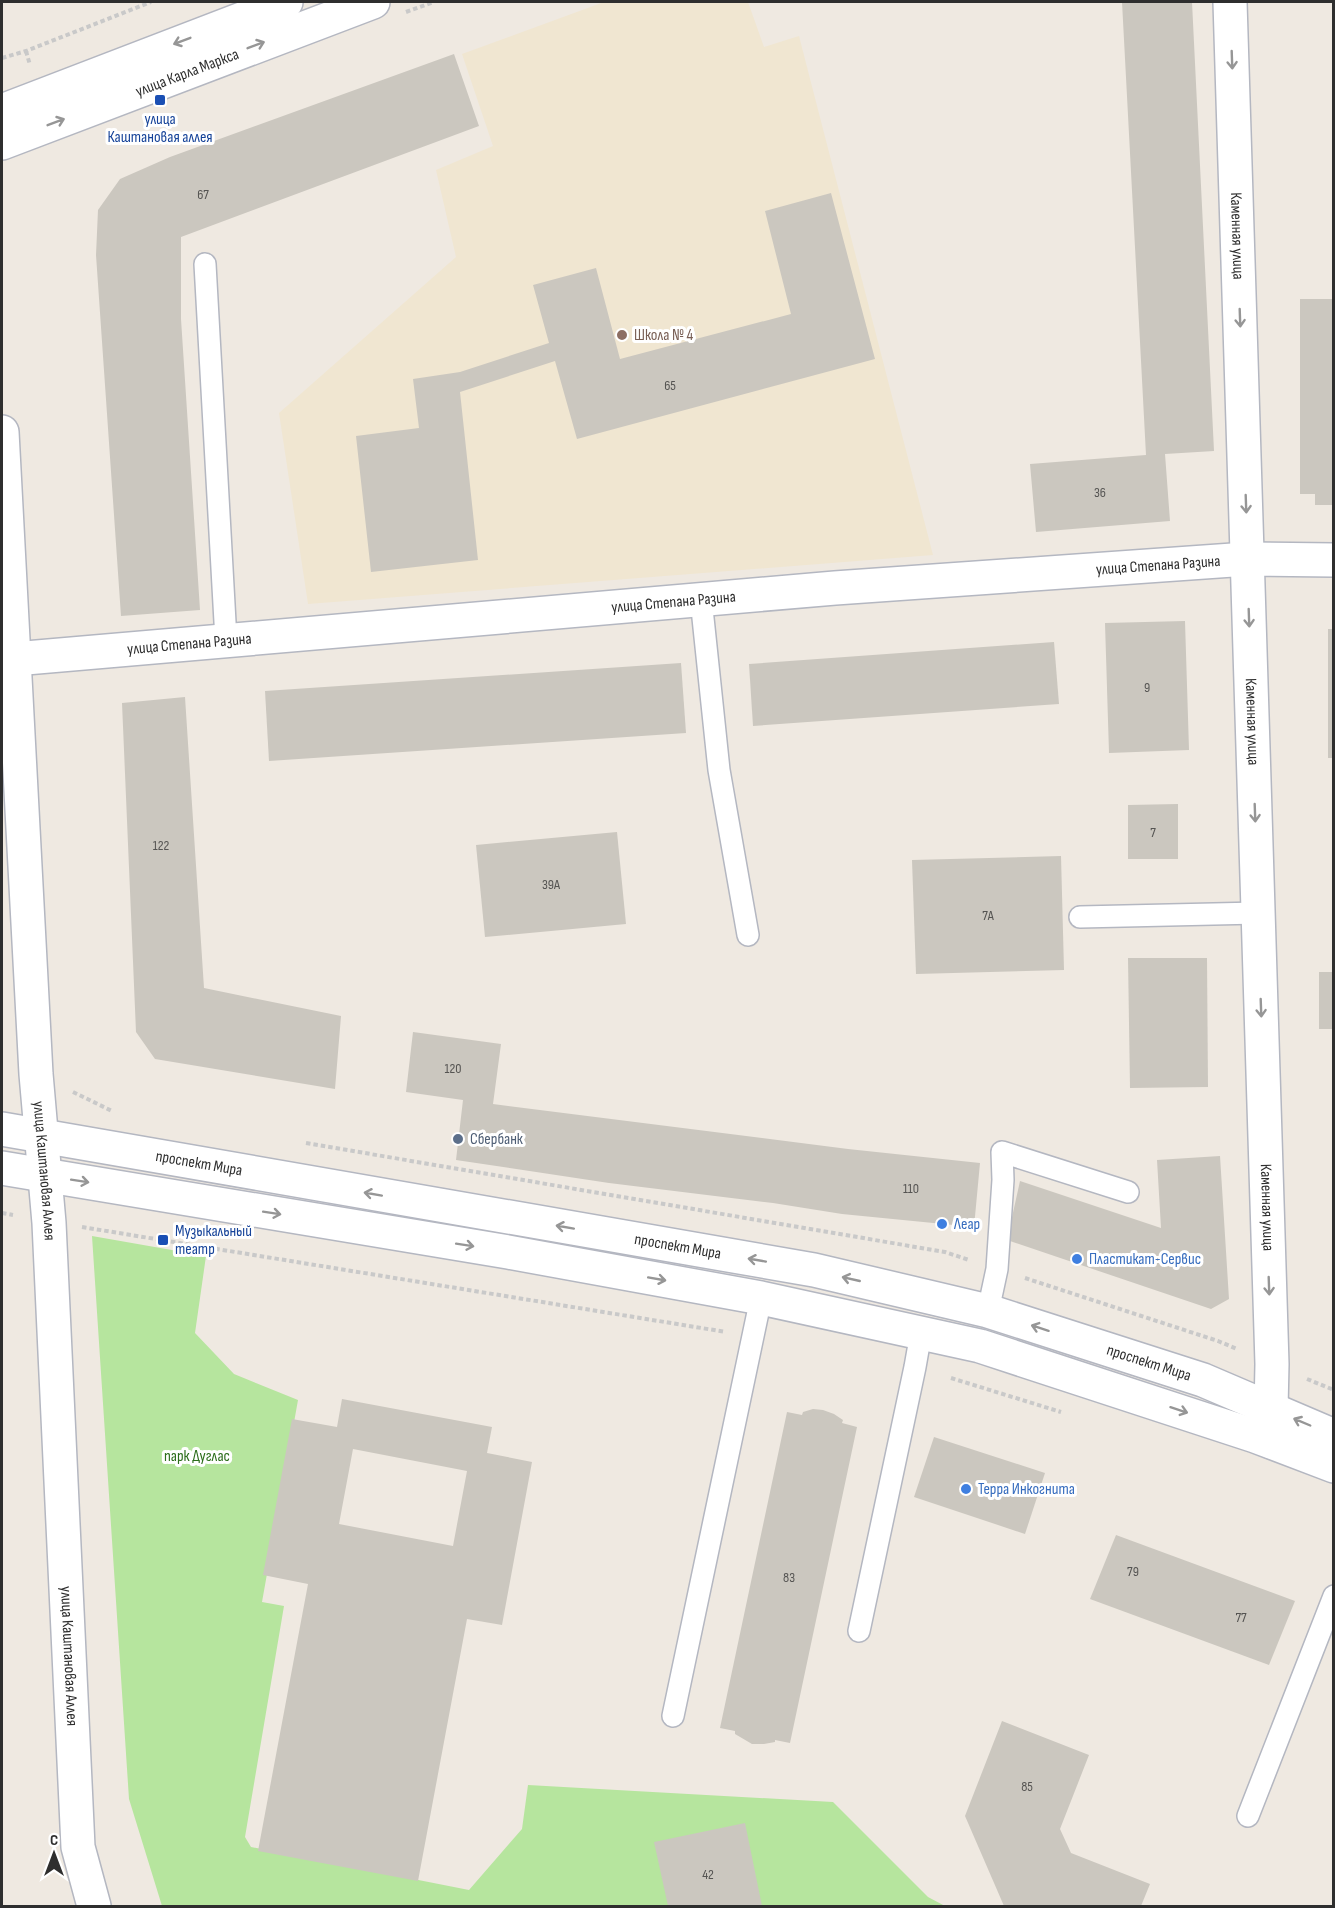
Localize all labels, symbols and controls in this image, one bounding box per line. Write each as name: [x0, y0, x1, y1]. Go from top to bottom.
one-way arrow: [173, 36, 192, 47]
one-way arrow: [246, 39, 265, 50]
street label: улица Карла Маркса: [133, 44, 241, 101]
one-way arrow: [1226, 49, 1237, 69]
marker: улица Каштановая аллея: [153, 93, 167, 107]
place label: улица Каштановая аллея: [107, 110, 213, 147]
one-way arrow: [46, 115, 65, 126]
house number: 67: [197, 186, 209, 203]
street label: Каменная улица: [1226, 192, 1248, 280]
one-way arrow: [1234, 307, 1245, 327]
place label: Школа № 4: [634, 326, 694, 345]
marker: Школа № 4: [615, 328, 629, 342]
house number: 65: [664, 377, 676, 394]
house number: 36: [1094, 484, 1106, 501]
one-way arrow: [1240, 493, 1251, 513]
street label: улица Степана Разина: [1095, 551, 1221, 579]
street label: улица Степана Разина: [611, 587, 737, 617]
one-way arrow: [1243, 607, 1255, 627]
street label: улица Степана Разина: [126, 629, 252, 659]
street label: Каменная улица: [1241, 678, 1263, 766]
house number: 9: [1144, 679, 1150, 696]
one-way arrow: [1249, 802, 1261, 822]
house number: 7: [1150, 824, 1156, 841]
house number: 122: [153, 837, 170, 854]
house number: 39А: [542, 876, 561, 893]
house number: 7А: [982, 907, 995, 924]
one-way arrow: [1255, 997, 1266, 1017]
house number: 120: [444, 1060, 462, 1077]
street label: улица Каштановая Аллея: [29, 1100, 59, 1241]
place label: Сбербанк: [470, 1130, 524, 1149]
marker: Сбербанк: [451, 1132, 465, 1146]
street label: проспект Мира: [154, 1146, 244, 1180]
street label: Каменная улица: [1256, 1164, 1278, 1251]
one-way arrow: [70, 1176, 89, 1187]
house number: 110: [903, 1180, 919, 1197]
one-way arrow: [363, 1188, 383, 1199]
one-way arrow: [262, 1208, 282, 1219]
place label: Леар: [953, 1215, 980, 1234]
marker: Леар: [935, 1217, 949, 1231]
one-way arrow: [555, 1221, 575, 1232]
place label: Музыкальный театр: [175, 1222, 252, 1259]
street label: проспект Мира: [633, 1230, 723, 1263]
marker: Музыкальный театр: [156, 1233, 170, 1247]
one-way arrow: [454, 1239, 474, 1250]
place label: Пластикат-Сервис: [1089, 1250, 1201, 1269]
marker: Пластикат-Сервис: [1070, 1252, 1084, 1266]
one-way arrow: [748, 1254, 767, 1265]
one-way arrow: [842, 1272, 861, 1284]
one-way arrow: [646, 1274, 666, 1285]
one-way arrow: [1263, 1276, 1275, 1296]
one-way arrow: [1031, 1322, 1050, 1333]
street label: проспект Мира: [1104, 1340, 1194, 1385]
one-way arrow: [1169, 1406, 1188, 1417]
one-way arrow: [1293, 1416, 1312, 1427]
park label: парк Дуглас: [164, 1447, 230, 1466]
place label: Терра Инкогнита: [978, 1480, 1075, 1499]
marker: Терра Инкогнита: [959, 1482, 973, 1496]
house number: 79: [1127, 1563, 1139, 1580]
house number: 83: [783, 1569, 795, 1586]
street label: улица Каштановая Аллея: [56, 1586, 82, 1726]
house number: 77: [1235, 1609, 1247, 1626]
house number: 85: [1021, 1778, 1033, 1795]
north arrow: [24, 1824, 84, 1884]
text: С: [50, 1831, 58, 1850]
house number: 42: [702, 1866, 714, 1883]

